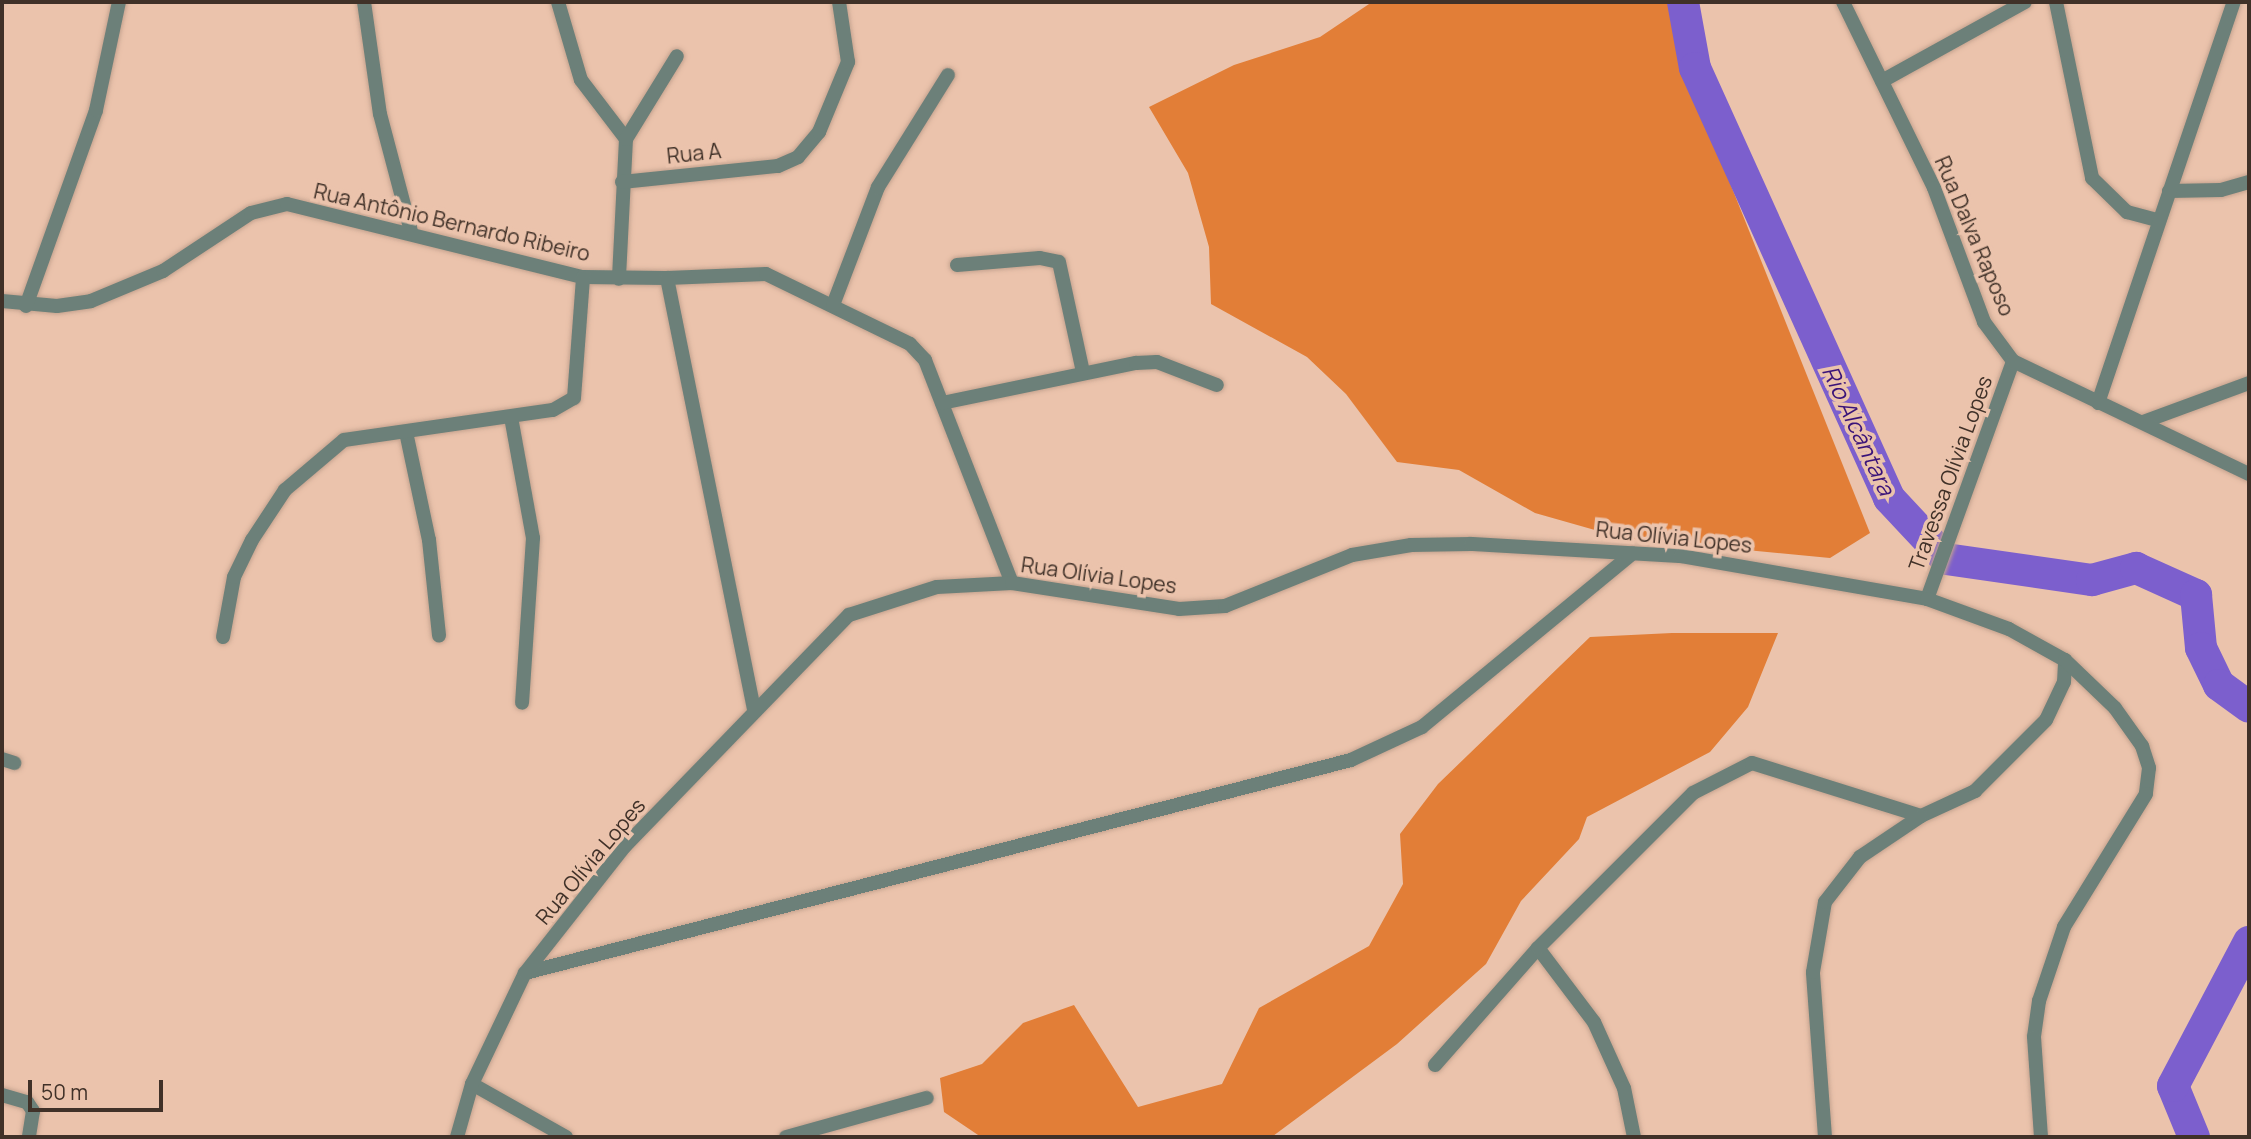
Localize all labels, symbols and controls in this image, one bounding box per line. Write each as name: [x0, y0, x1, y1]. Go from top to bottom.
street label: Rua A: [665, 138, 723, 168]
street label: Rua Dalva Raposo: [1930, 152, 2020, 320]
street label: Rua Antônio Bernardo Ribeiro: [311, 178, 593, 266]
water label: Rio Alcântara: [1817, 361, 1901, 499]
street label: Travessa Olívia Lopes: [1903, 372, 1997, 574]
street label: Rua Olívia Lopes: [1595, 516, 1753, 558]
street label: Rua Olívia Lopes: [1020, 552, 1178, 598]
street label: Rua Olívia Lopes: [530, 793, 650, 929]
scale bar: [32, 1066, 166, 1110]
text: 50 m: [41, 1078, 88, 1106]

